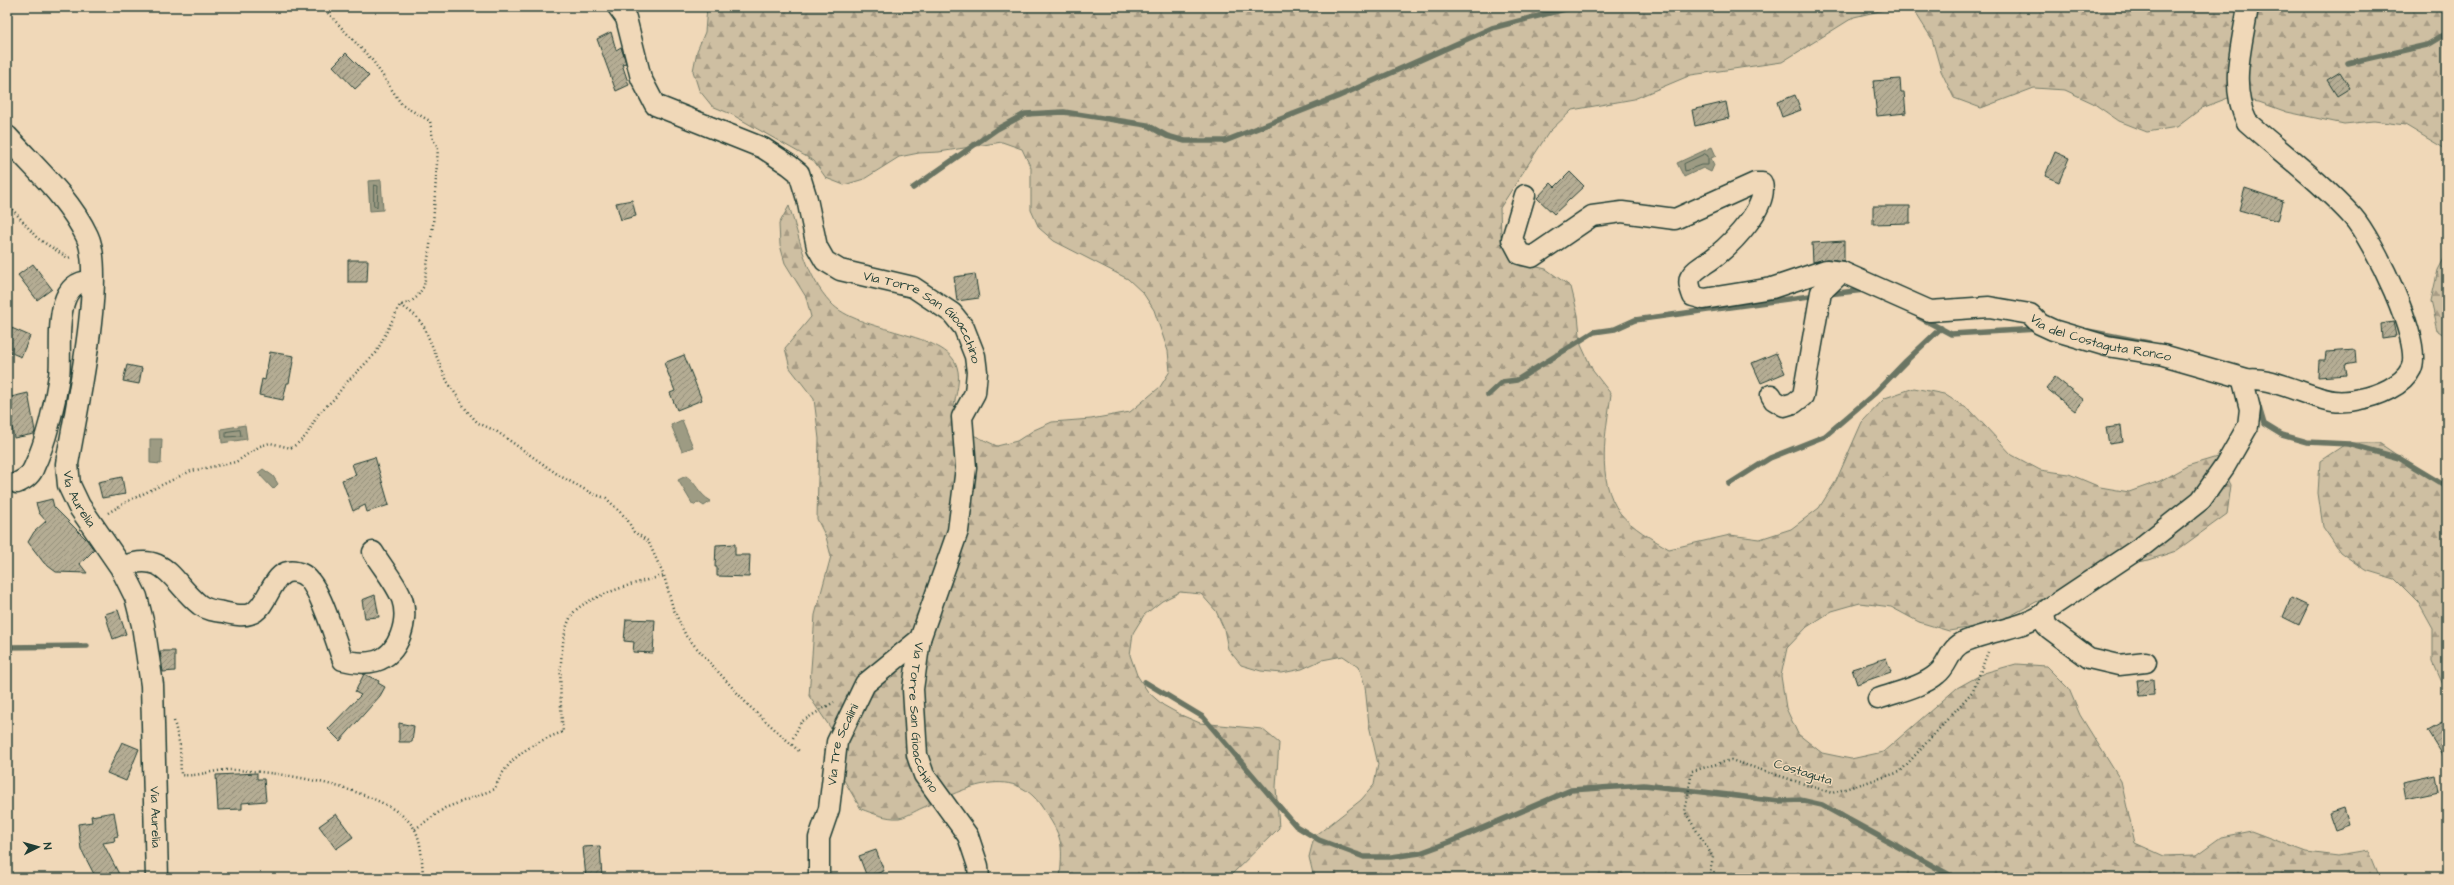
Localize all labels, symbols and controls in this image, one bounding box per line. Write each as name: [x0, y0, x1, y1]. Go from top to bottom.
street label: Via Torre San Gioacchino: [861, 267, 985, 365]
street label: Via del Costaguta Ronco: [2026, 310, 2174, 366]
street label: Via Aurelia: [59, 470, 100, 531]
street label: Via Torre San Gioacchino: [904, 641, 943, 797]
street label: Via Tre Scalini: [823, 701, 863, 787]
street label: Costaguta: [1771, 755, 1835, 790]
street label: Via Aurelia: [146, 786, 165, 848]
north arrow: [18, 827, 58, 867]
text: N: [40, 842, 55, 850]

